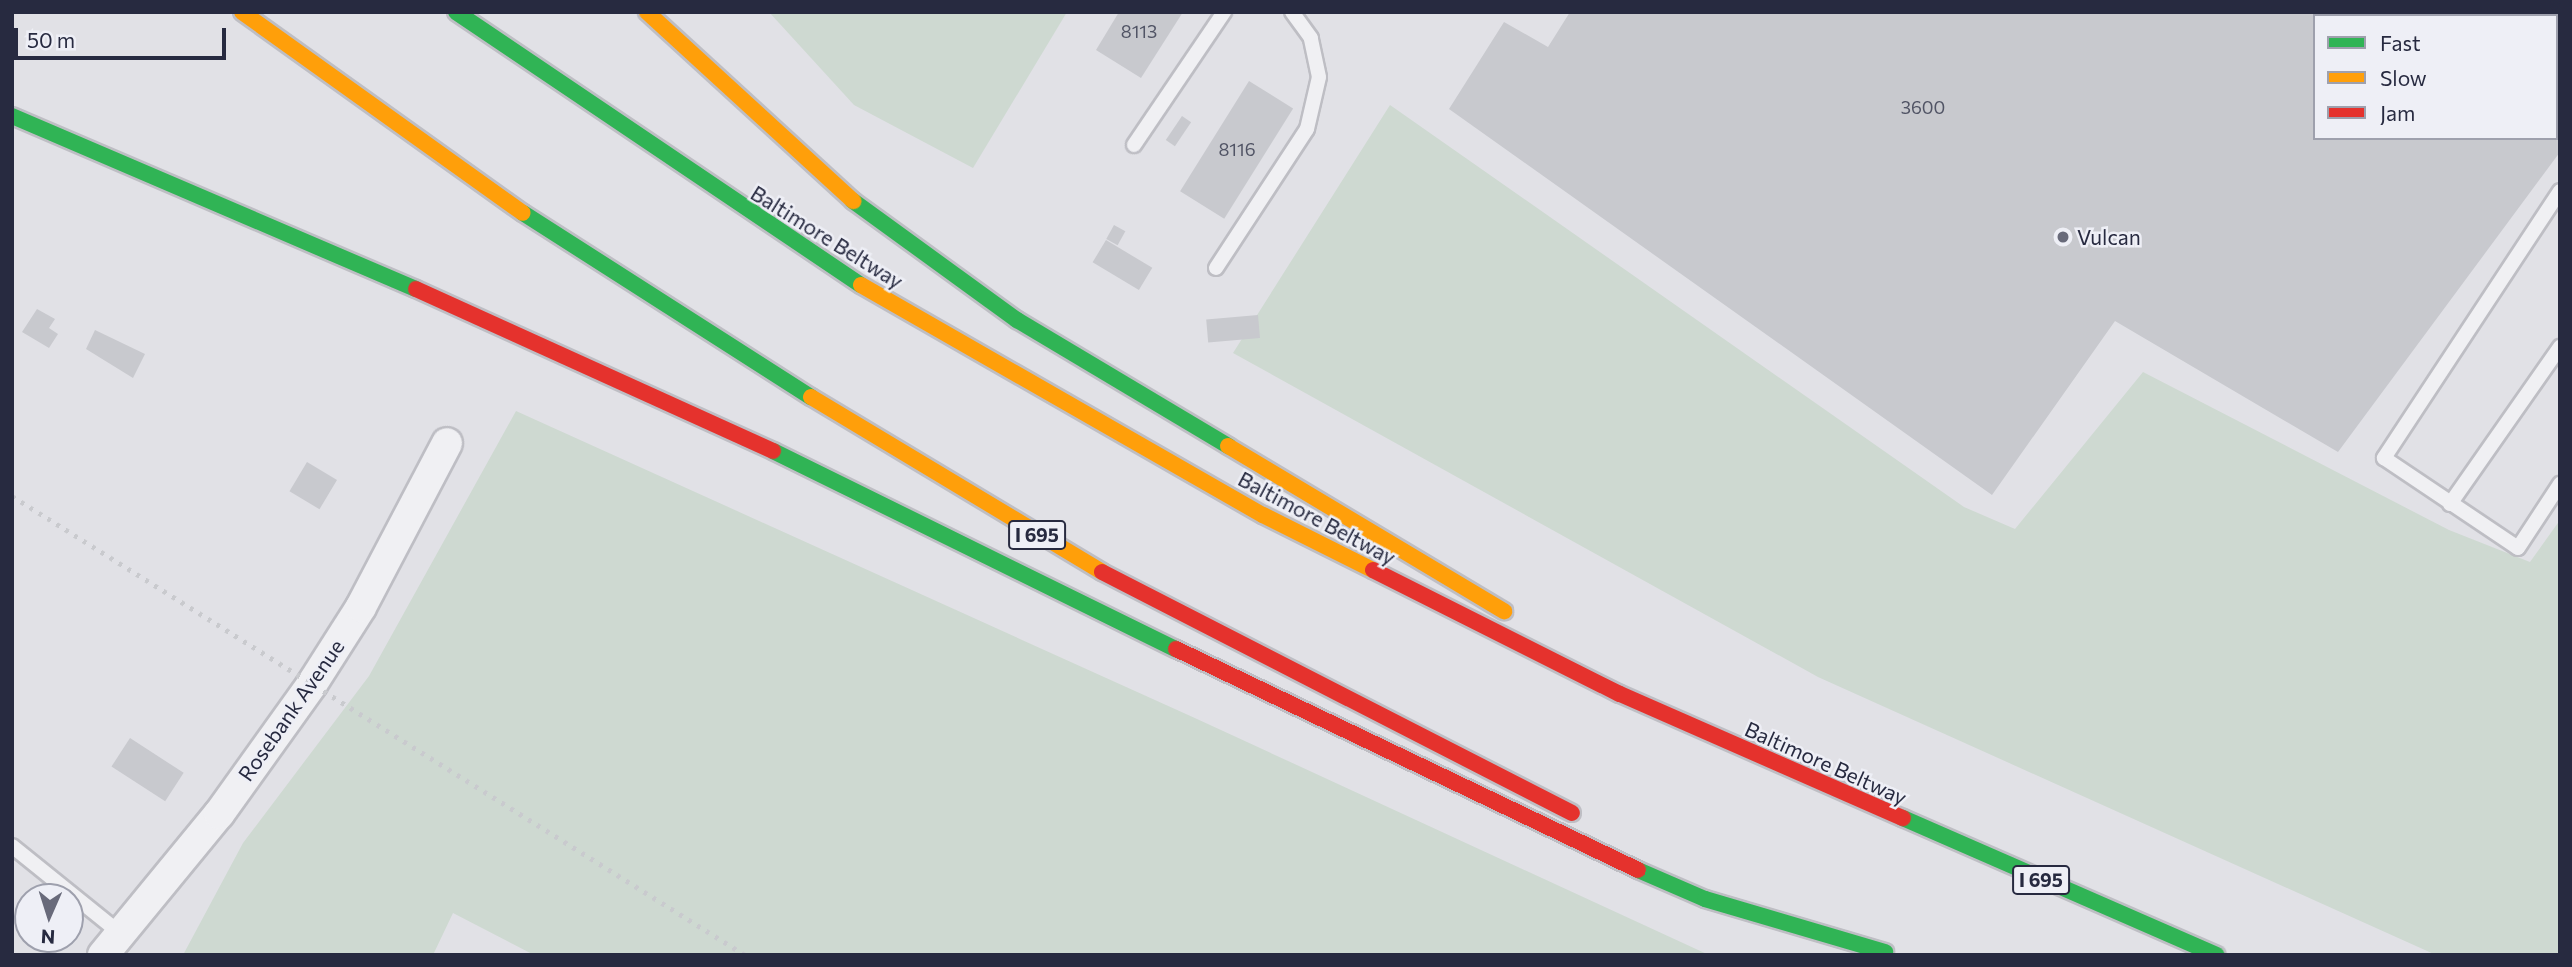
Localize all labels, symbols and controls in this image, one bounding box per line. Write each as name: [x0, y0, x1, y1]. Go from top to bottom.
scale bar: [18, 14, 229, 58]
legend: [2313, 14, 2558, 140]
house number: 8113: [1121, 20, 1157, 42]
text: 50 m: [27, 27, 75, 52]
text: Fast: [2380, 30, 2421, 55]
text: Slow: [2380, 65, 2427, 90]
house number: 3600: [1901, 96, 1945, 118]
text: Jam: [2380, 100, 2415, 125]
house number: 8116: [1218, 138, 1256, 160]
street label: Baltimore Beltway: [746, 180, 908, 294]
place label: Vulcan: [2077, 224, 2141, 250]
marker: Vulcan: [2055, 229, 2071, 245]
street label: Baltimore Beltway: [1234, 466, 1400, 570]
road number: I 695: [1007, 520, 1067, 550]
street label: Rosebank Avenue: [233, 634, 349, 786]
street label: Baltimore Beltway: [1741, 716, 1911, 810]
road number: I 695: [2011, 864, 2071, 895]
north arrow: [14, 883, 84, 953]
text: N: [40, 926, 56, 949]

